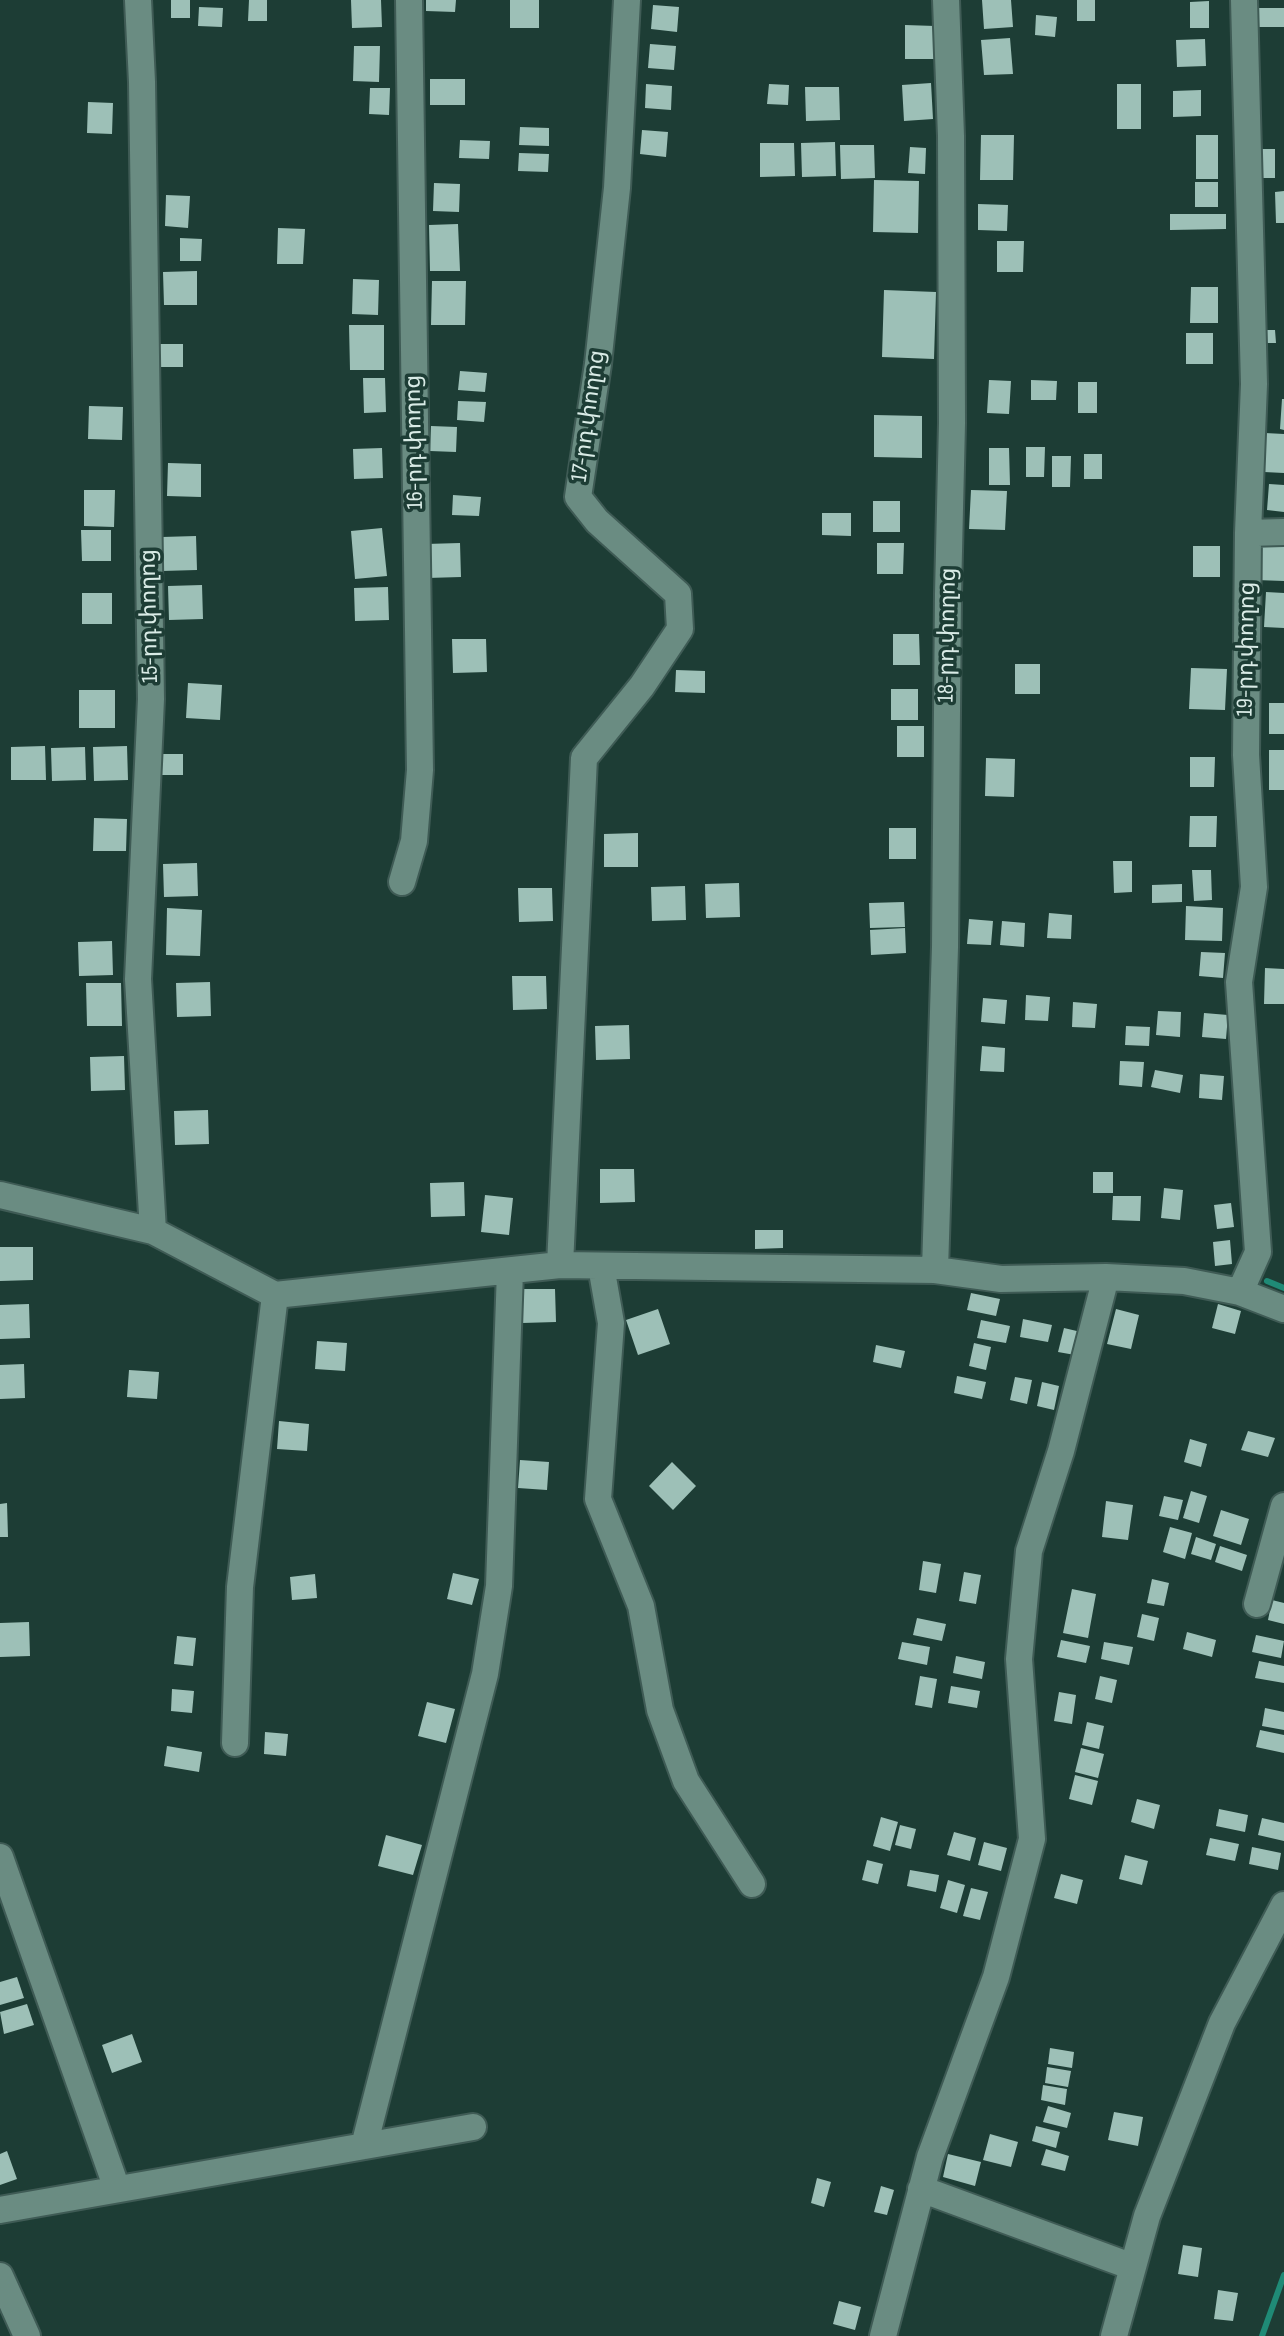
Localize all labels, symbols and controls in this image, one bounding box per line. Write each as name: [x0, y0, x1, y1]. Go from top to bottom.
street label: 17-րդ փողոց: [566, 348, 612, 484]
street label: 16-րդ փողոց: [400, 374, 430, 510]
street label: 15-րդ փողոց: [135, 549, 165, 683]
street label: 18-րդ փողոց: [933, 567, 963, 703]
street label: 19-րդ փողոց: [1232, 581, 1262, 717]

